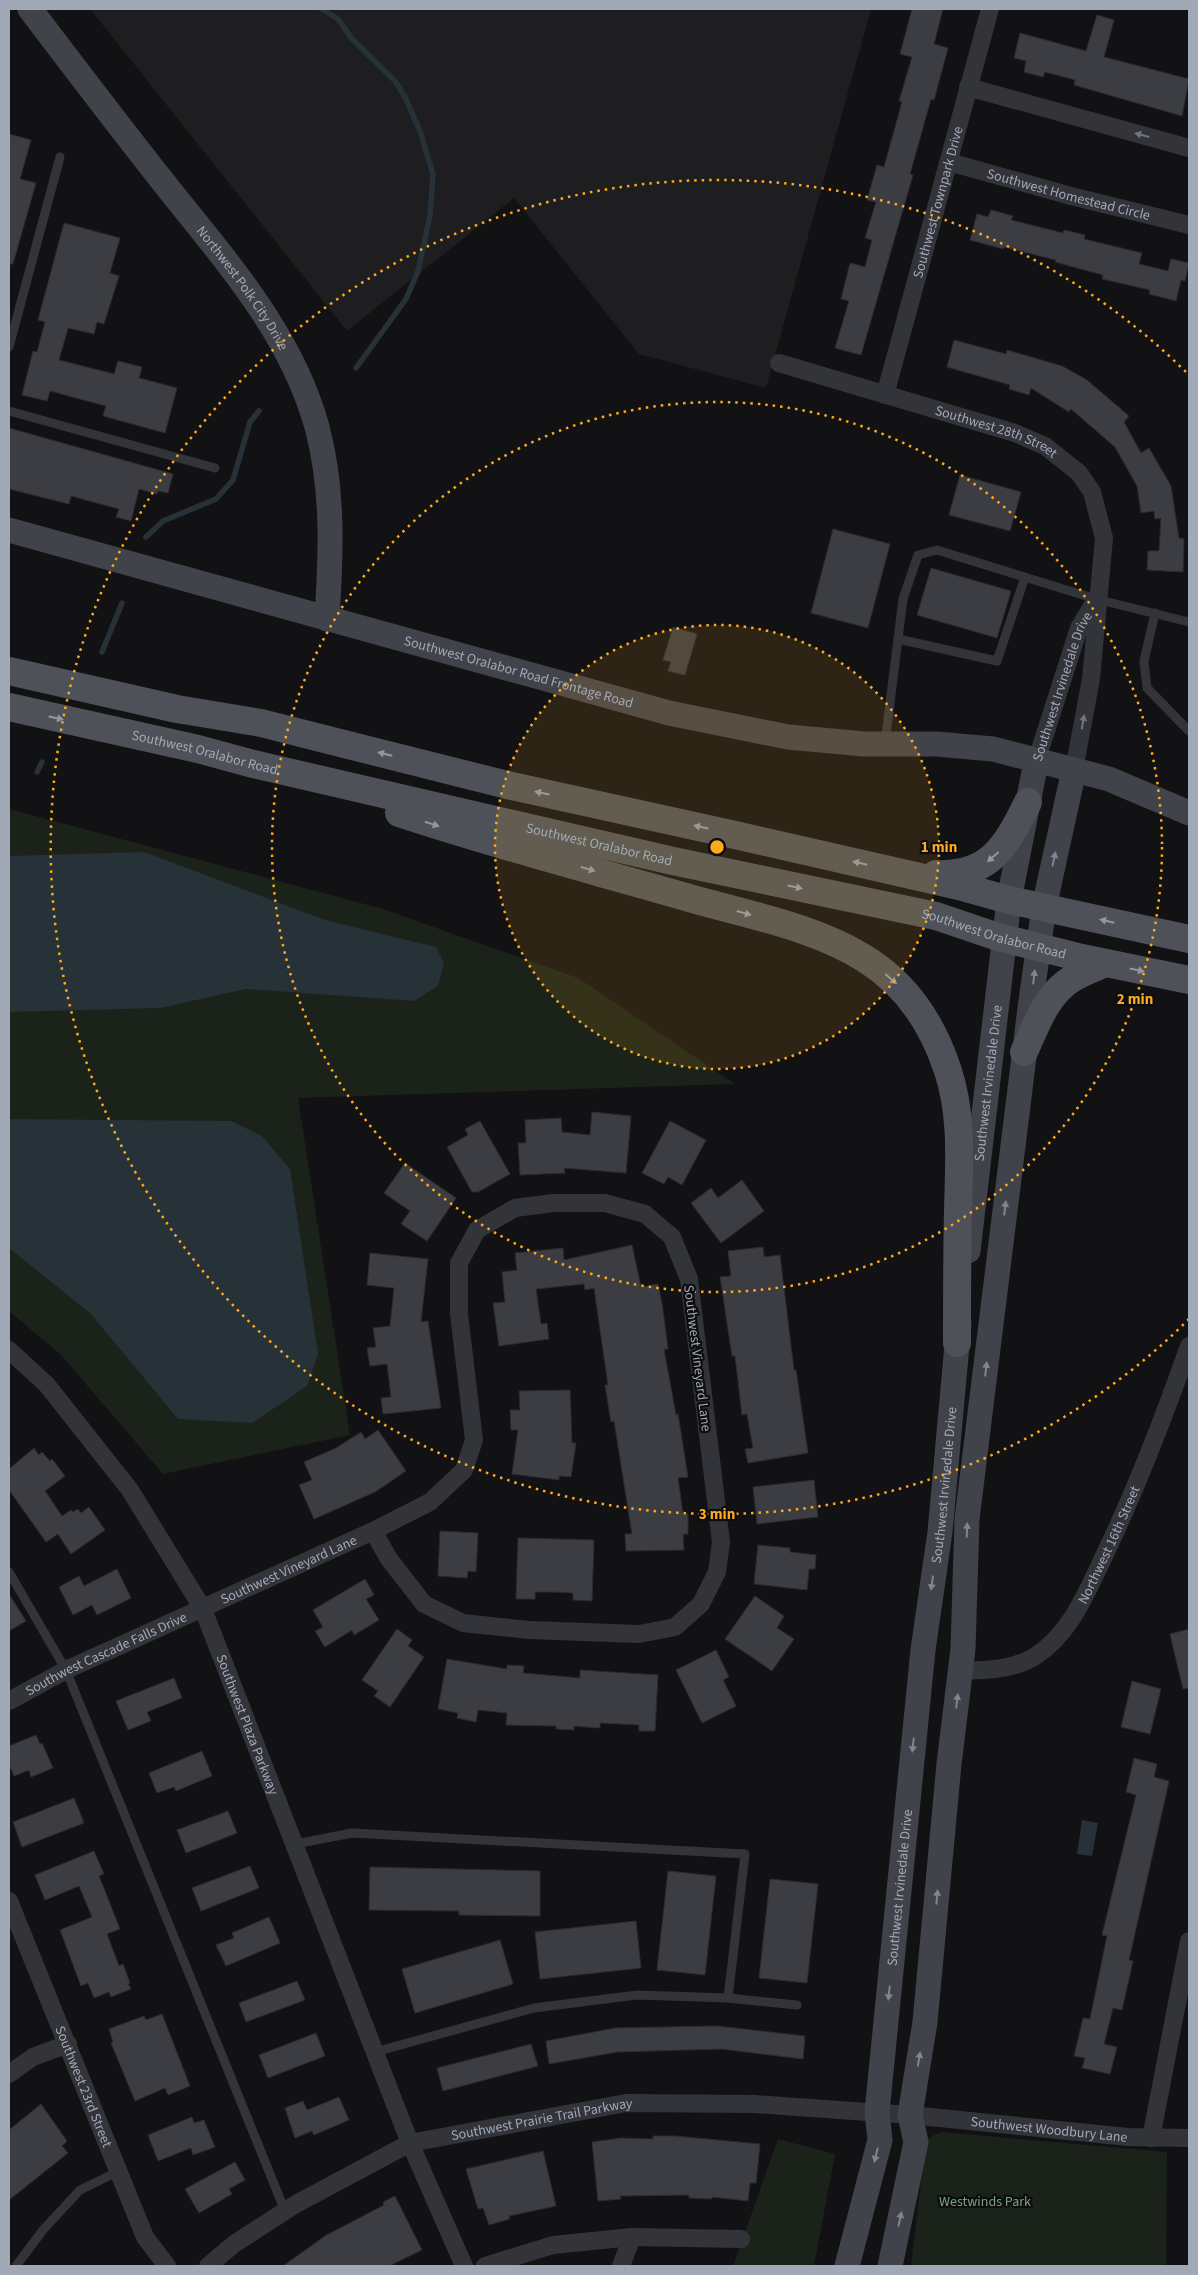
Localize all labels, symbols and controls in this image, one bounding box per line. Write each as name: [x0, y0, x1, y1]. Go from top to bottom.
street label: Southwest Townpark Drive: [908, 124, 969, 281]
one-way arrow: [1135, 131, 1150, 139]
street label: Southwest Homestead Circle: [985, 164, 1152, 226]
street label: Northwest Polk City Drive: [191, 222, 293, 354]
street label: Southwest 28th Street: [932, 401, 1062, 463]
street label: Southwest Irvinedale Drive: [1028, 608, 1098, 764]
street label: Southwest Oralabor Road Frontage Road: [401, 631, 636, 714]
one-way arrow: [1079, 713, 1087, 729]
one-way arrow: [49, 714, 64, 722]
street label: Southwest Oralabor Road: [130, 726, 280, 780]
one-way arrow: [377, 750, 392, 758]
one-way arrow: [535, 789, 550, 797]
street label: Southwest Oralabor Road: [524, 818, 674, 872]
one-way arrow: [425, 820, 440, 828]
one-way arrow: [694, 823, 709, 831]
text: 1 min: [921, 837, 957, 858]
centre of rings: [708, 838, 726, 856]
one-way arrow: [987, 851, 999, 863]
one-way arrow: [1050, 852, 1058, 867]
one-way arrow: [852, 859, 867, 867]
one-way arrow: [580, 865, 595, 873]
one-way arrow: [787, 883, 803, 891]
street label: Southwest Oralabor Road: [920, 904, 1068, 965]
one-way arrow: [737, 910, 752, 918]
one-way arrow: [1100, 917, 1115, 925]
one-way arrow: [1130, 966, 1146, 974]
one-way arrow: [1030, 969, 1038, 985]
one-way arrow: [885, 973, 897, 984]
text: 2 min: [1117, 989, 1153, 1010]
street label: Southwest Irvinedale Drive: [970, 1004, 1008, 1163]
one-way arrow: [1001, 1199, 1009, 1215]
street label: Southwest Vineyard Lane: [678, 1284, 716, 1433]
one-way arrow: [982, 1361, 990, 1377]
street label: Southwest Irvinedale Drive: [927, 1406, 962, 1565]
street label: Northwest 16th Street: [1073, 1483, 1146, 1608]
text: 3 min: [699, 1504, 735, 1525]
one-way arrow: [963, 1522, 971, 1538]
street label: Southwest Vineyard Lane: [217, 1531, 360, 1610]
one-way arrow: [928, 1576, 936, 1592]
street label: Southwest Cascade Falls Drive: [22, 1608, 190, 1701]
street label: Southwest Plaza Parkway: [211, 1652, 283, 1798]
one-way arrow: [953, 1693, 961, 1709]
one-way arrow: [909, 1737, 917, 1753]
street label: Southwest Irvinedale Drive: [883, 1808, 918, 1967]
one-way arrow: [933, 1889, 941, 1905]
one-way arrow: [885, 1986, 893, 2002]
street label: Southwest 23rd Street: [50, 2023, 117, 2151]
one-way arrow: [915, 2050, 923, 2066]
street label: Southwest Prairie Trail Parkway: [449, 2094, 633, 2146]
street label: Southwest Woodbury Lane: [970, 2112, 1128, 2148]
one-way arrow: [872, 2147, 880, 2162]
park label: Westwinds Park: [939, 2192, 1031, 2212]
one-way arrow: [897, 2210, 905, 2226]

